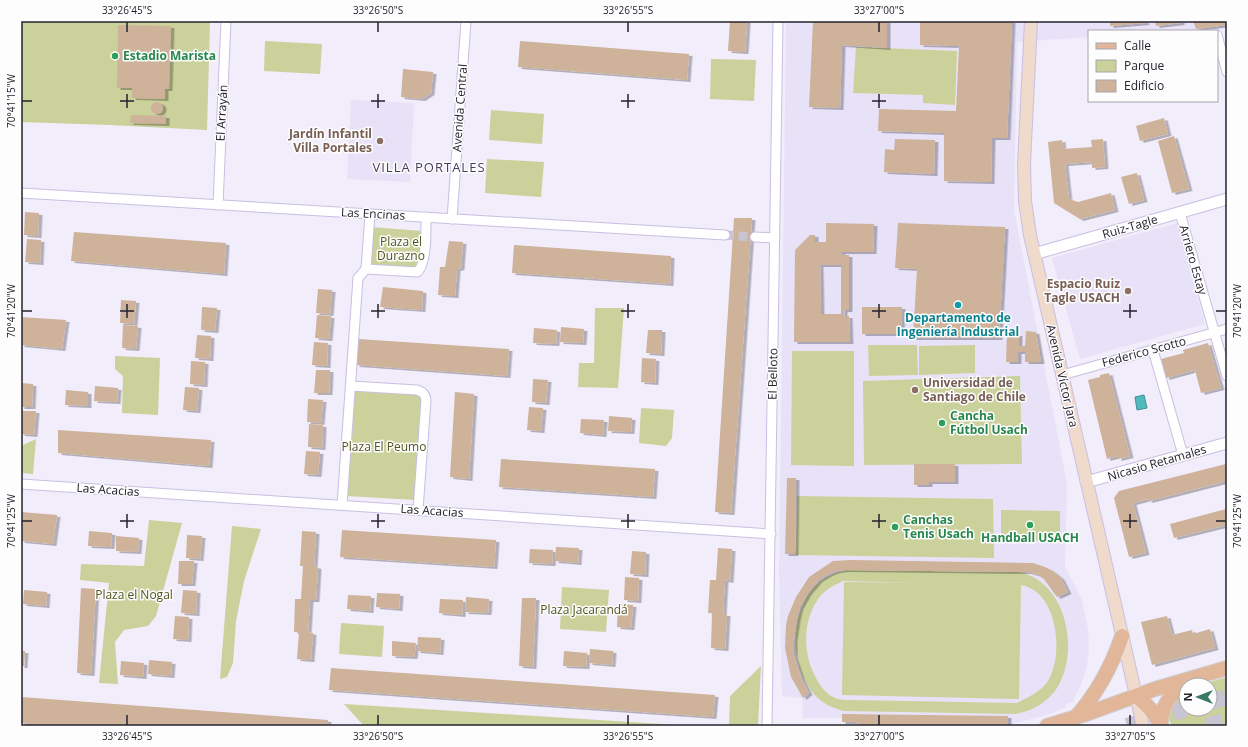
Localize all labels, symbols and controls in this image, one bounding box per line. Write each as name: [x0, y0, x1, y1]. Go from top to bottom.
text: 33°26'45"S: [102, 3, 152, 17]
text: 33°26'50"S: [353, 3, 403, 17]
text: 33°26'55"S: [603, 3, 653, 17]
text: 33°27'00"S: [854, 3, 904, 17]
legend: [1088, 30, 1218, 102]
text: Calle: [1124, 37, 1151, 54]
place label: Estadio Marista: [123, 47, 216, 64]
marker: Estadio Marista: [110, 51, 120, 61]
text: Parque: [1124, 57, 1164, 74]
street label: Avenida Central: [448, 63, 471, 153]
text: 70°41'15"W: [4, 73, 18, 128]
text: Edificio: [1124, 77, 1164, 94]
street label: El Arrayán: [212, 84, 231, 142]
place label: Jardín Infantil Villa Portales: [288, 125, 372, 156]
marker: Jardín Infantil Villa Portales: [375, 136, 385, 146]
district label: VILLA PORTALES: [372, 158, 486, 176]
street label: Las Encinas: [340, 203, 406, 224]
street label: Ruiz-Tagle: [1100, 210, 1160, 243]
street label: Arriero Estay: [1175, 223, 1212, 298]
park label: Plaza el Durazno: [377, 233, 425, 264]
place label: Espacio Ruiz Tagle USACH: [1044, 275, 1120, 306]
text: 70°41'20"W: [4, 283, 18, 338]
text: 70°41'20"W: [1230, 283, 1244, 338]
marker: Espacio Ruiz Tagle USACH: [1123, 286, 1133, 296]
marker: Departamento de Ingeniería Industrial: [953, 300, 963, 310]
place label: Departamento de Ingeniería Industrial: [897, 309, 1019, 340]
street label: Avenida Víctor Jara: [1042, 323, 1083, 429]
street label: Federico Scotto: [1100, 332, 1188, 371]
street label: El Belloto: [764, 348, 781, 400]
place label: Universidad de Santiago de Chile: [923, 374, 1026, 405]
marker: Universidad de Santiago de Chile: [910, 385, 920, 395]
place label: Cancha Fútbol Usach: [950, 407, 1028, 438]
marker: Cancha Fútbol Usach: [937, 418, 947, 428]
park label: Plaza El Peumo: [342, 438, 426, 455]
street label: Nicasio Retamales: [1106, 440, 1208, 485]
street label: Las Acacias: [76, 479, 140, 500]
text: 70°41'25"W: [4, 493, 18, 548]
text: 70°41'25"W: [1230, 493, 1244, 548]
street label: Las Acacias: [400, 500, 464, 521]
place label: Canchas Tenis Usach: [903, 511, 974, 542]
marker: Handball USACH: [1025, 520, 1035, 530]
marker: Canchas Tenis Usach: [890, 522, 900, 532]
place label: Handball USACH: [981, 529, 1079, 546]
park label: Plaza el Nogal: [95, 586, 173, 603]
park label: Plaza Jacarandá: [540, 601, 628, 618]
north arrow: [1178, 677, 1218, 717]
text: N: [1180, 693, 1195, 701]
text: 33°26'45"S: [102, 729, 152, 743]
text: 33°26'50"S: [353, 729, 403, 743]
text: 33°26'55"S: [603, 729, 653, 743]
text: 33°27'00"S: [854, 729, 904, 743]
text: 33°27'05"S: [1105, 729, 1155, 743]

